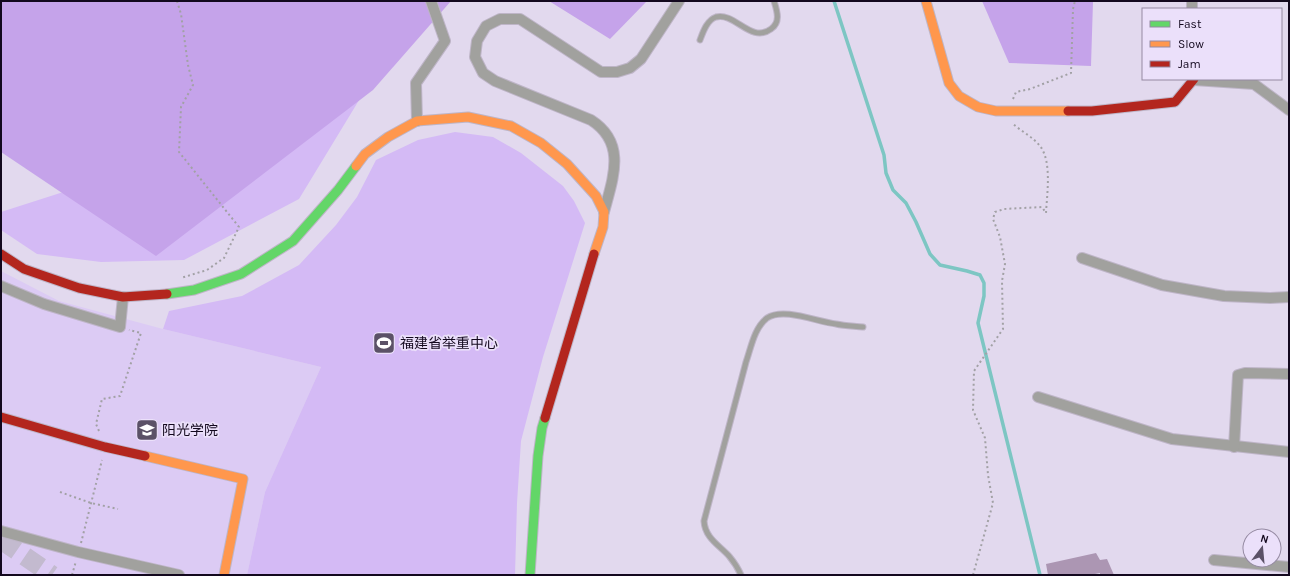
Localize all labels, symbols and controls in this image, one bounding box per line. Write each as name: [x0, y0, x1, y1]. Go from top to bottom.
legend: [1142, 8, 1282, 80]
text: Fast: [1178, 17, 1202, 31]
text: Slow: [1178, 37, 1204, 51]
text: Jam: [1178, 57, 1201, 71]
sports icon: 福建省举重中心: [371, 330, 397, 356]
place label: 福建省举重中心: [400, 335, 498, 352]
school or university icon: 阳光学院: [134, 417, 160, 443]
place label: 阳光学院: [162, 422, 218, 439]
north arrow: [1242, 528, 1282, 568]
text: N: [1259, 532, 1270, 546]

